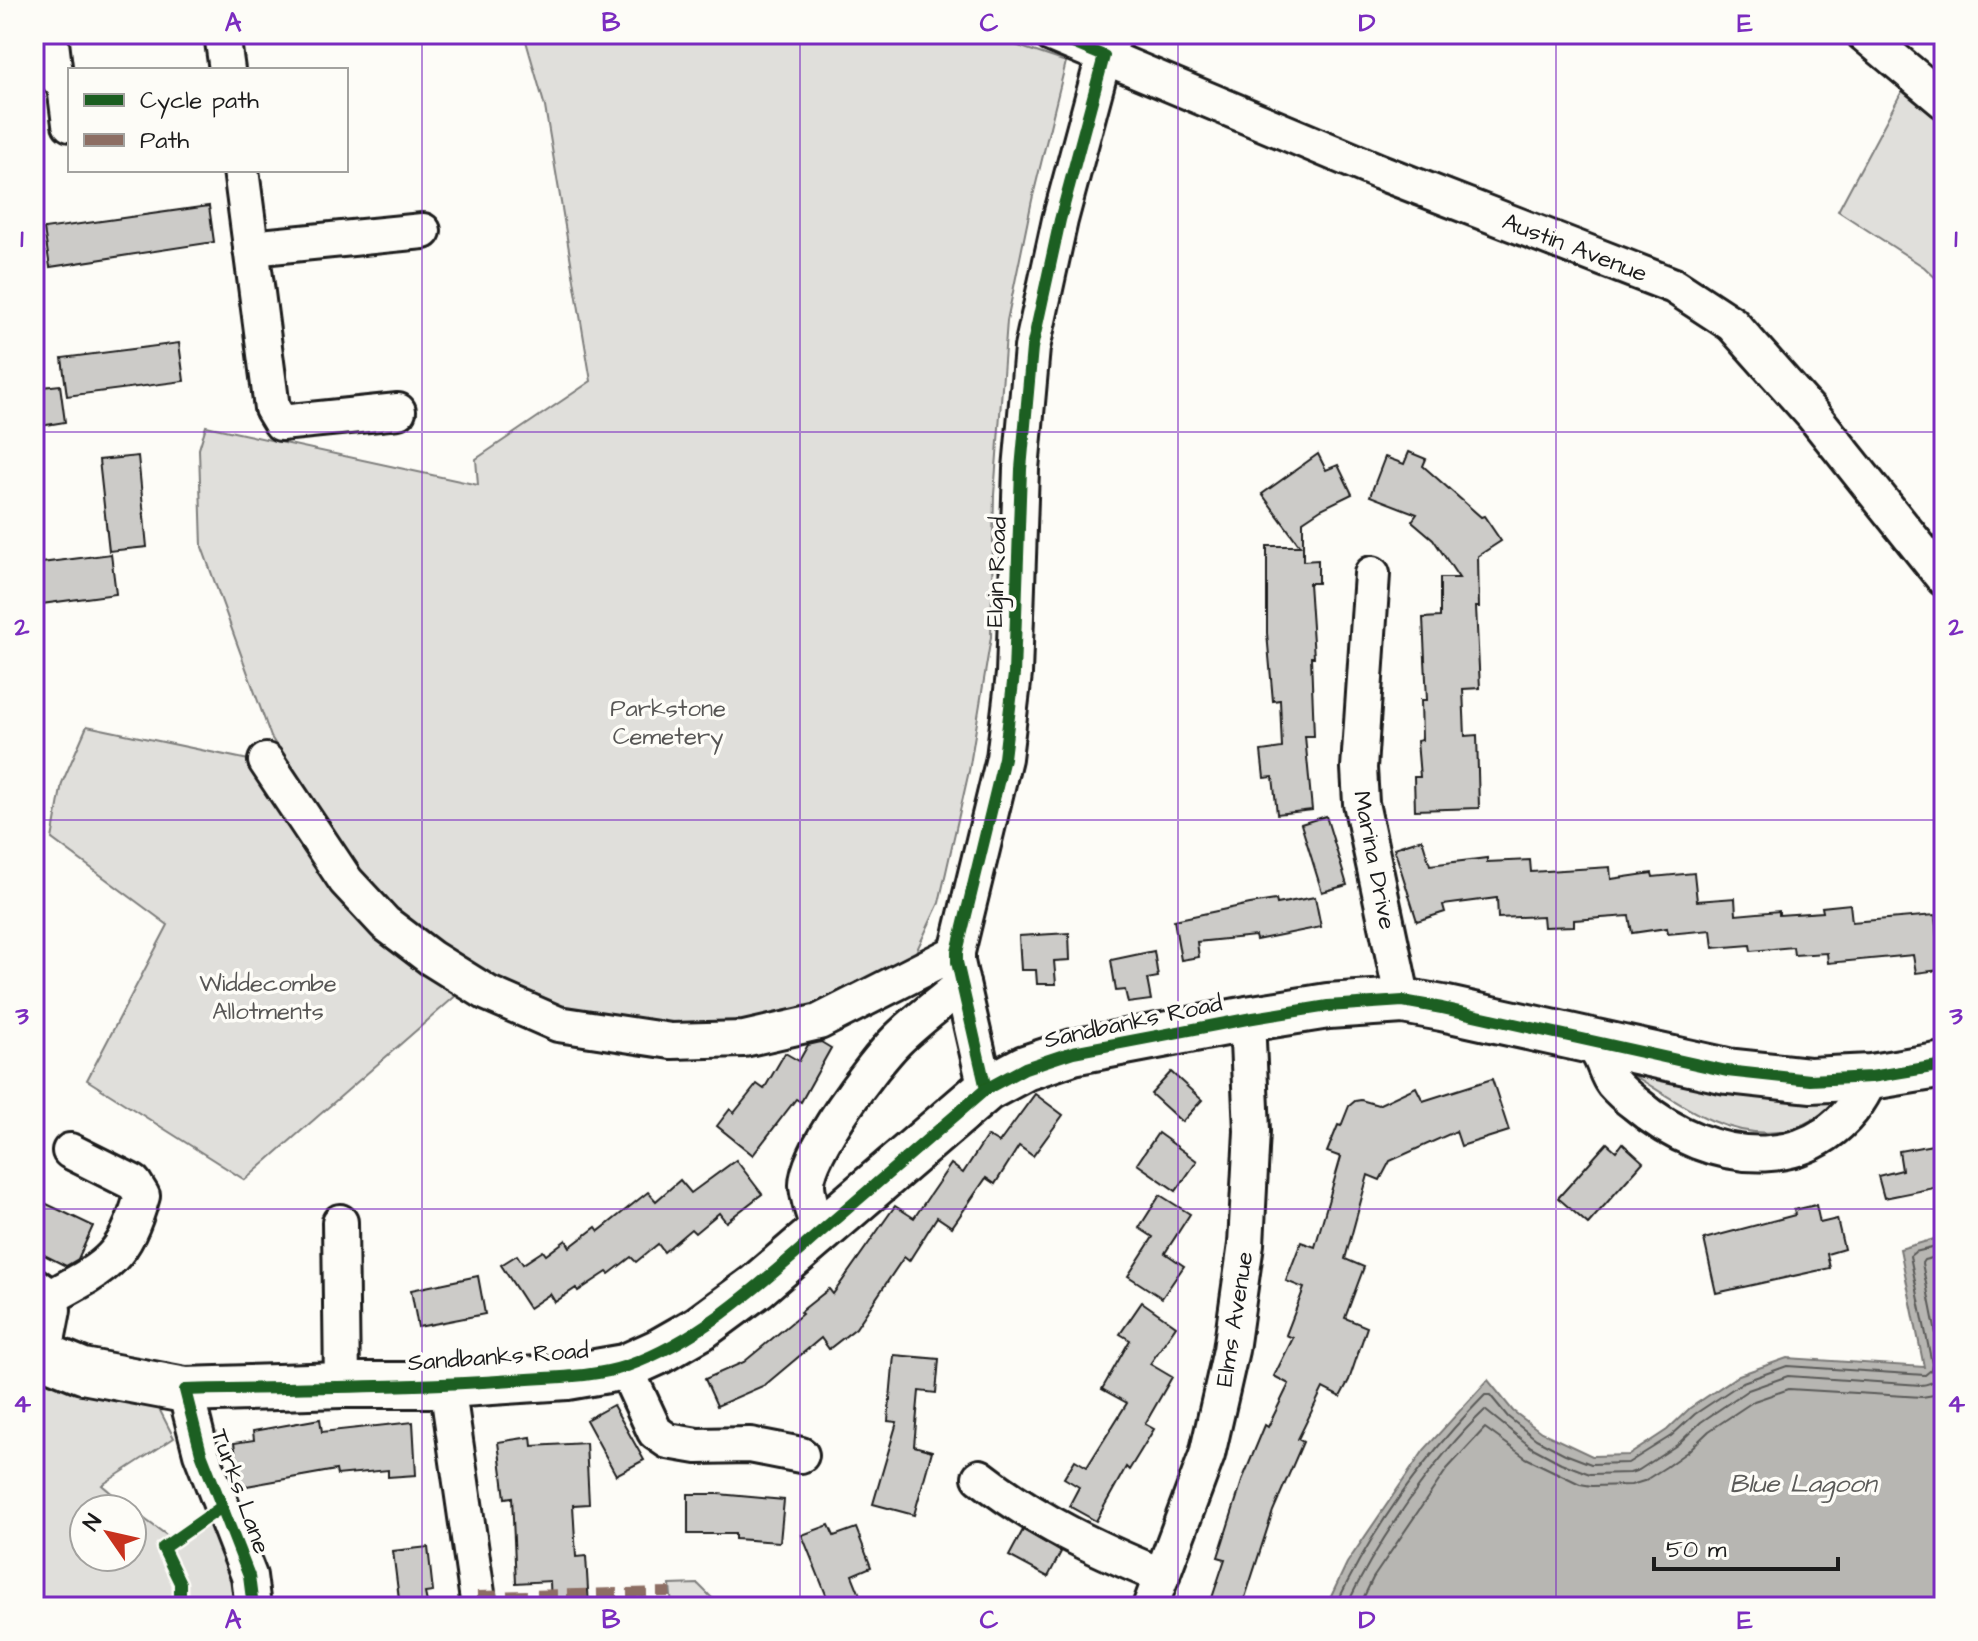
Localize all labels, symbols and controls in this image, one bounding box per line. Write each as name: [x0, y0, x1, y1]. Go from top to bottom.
text: A: [225, 5, 242, 41]
text: B: [602, 5, 621, 41]
text: C: [980, 5, 999, 41]
text: D: [1359, 5, 1376, 41]
text: E: [1737, 5, 1753, 41]
legend: [68, 68, 348, 172]
text: Cycle path: [140, 84, 259, 119]
text: Path: [140, 124, 189, 158]
street label: Austin Avenue: [1497, 205, 1652, 291]
text: 1: [20, 221, 24, 257]
text: 1: [1954, 221, 1958, 257]
street label: Elgin Road: [978, 516, 1017, 628]
text: 2: [14, 609, 30, 645]
text: 2: [1948, 609, 1964, 645]
park label: Parkstone Cemetery: [610, 692, 726, 755]
street label: Marina Drive: [1344, 788, 1404, 932]
park label: Widdecombe Allotments: [199, 967, 337, 1029]
street label: Sandbanks Road: [1041, 987, 1225, 1057]
text: 3: [14, 998, 29, 1034]
text: 3: [1948, 998, 1963, 1034]
street label: Elms Avenue: [1208, 1249, 1262, 1389]
street label: Sandbanks Road: [407, 1334, 590, 1380]
text: 4: [13, 1386, 31, 1422]
text: 4: [1947, 1386, 1965, 1422]
street label: Turks Lane: [202, 1424, 278, 1559]
water label: Blue Lagoon: [1729, 1466, 1879, 1503]
north arrow: [68, 1493, 148, 1573]
text: N: [76, 1508, 109, 1537]
scale bar: [1654, 1521, 1838, 1571]
text: 50 m: [1666, 1533, 1727, 1567]
text: A: [225, 1602, 242, 1638]
text: B: [602, 1602, 621, 1638]
text: C: [980, 1602, 999, 1638]
text: D: [1359, 1602, 1376, 1638]
text: E: [1737, 1602, 1753, 1638]

